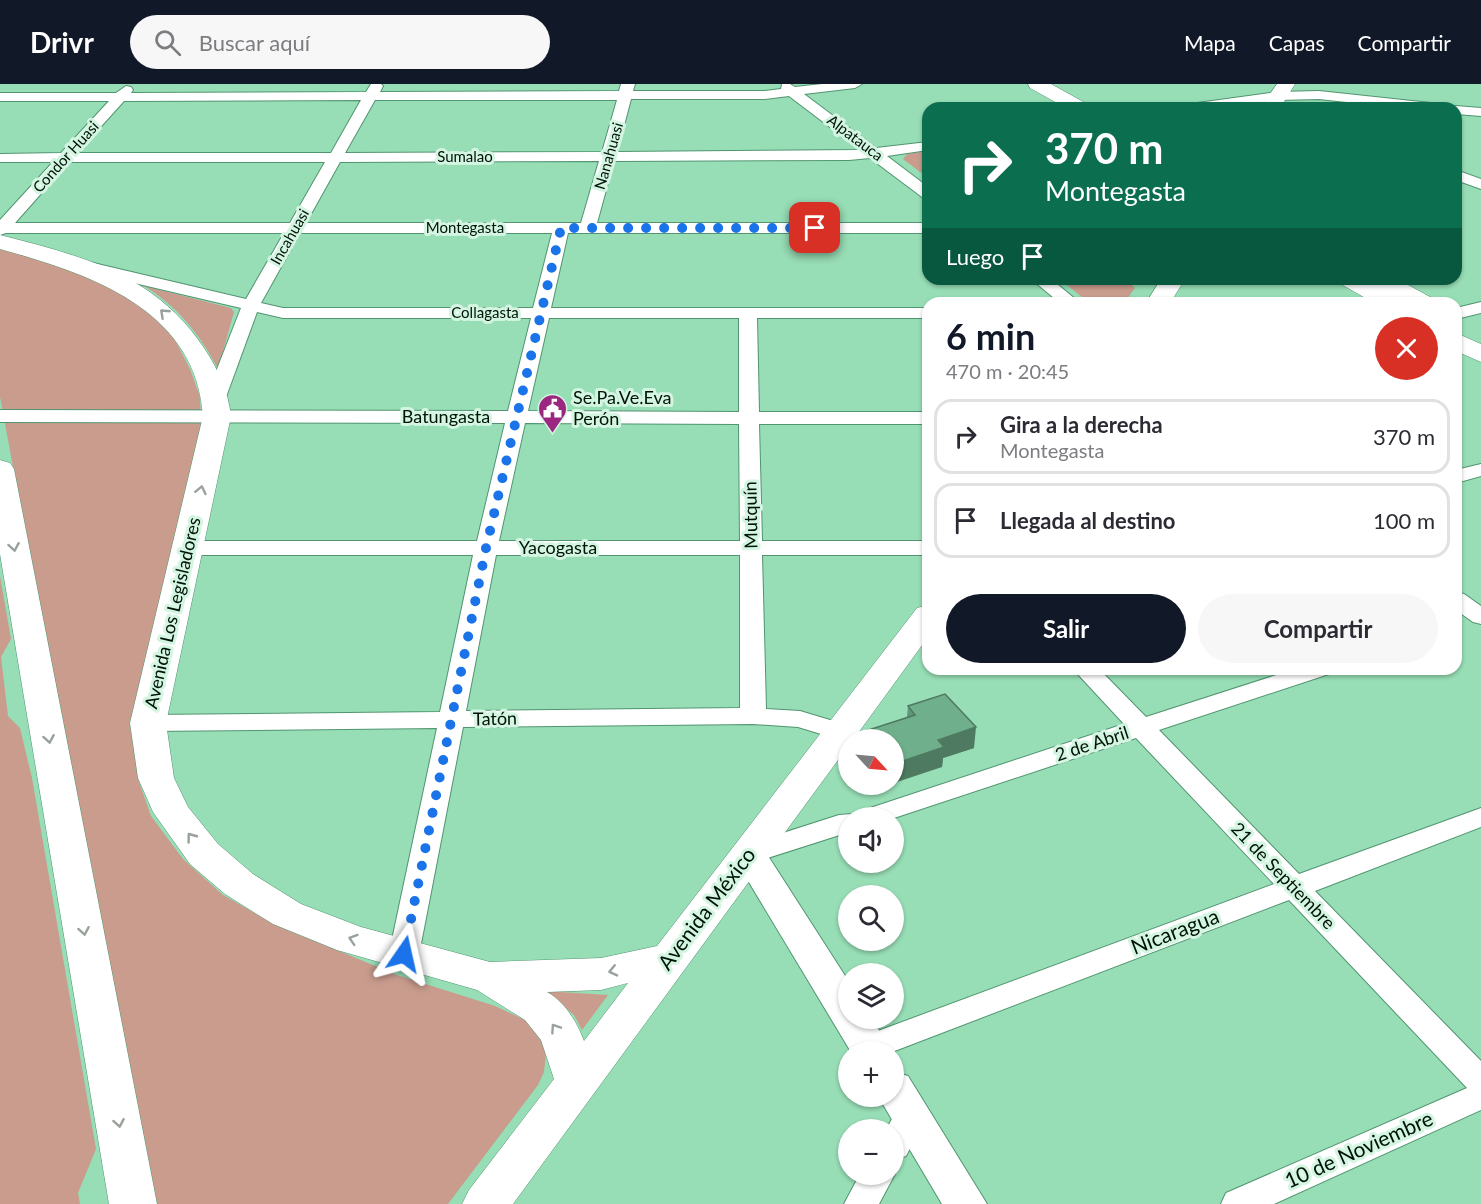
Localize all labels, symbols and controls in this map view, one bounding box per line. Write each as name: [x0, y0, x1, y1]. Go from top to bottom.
search box: [130, 15, 550, 69]
text: Drivr: [30, 25, 94, 59]
icon: search: [151, 26, 184, 59]
text: Buscar aquí: [199, 29, 310, 56]
text: Mapa: [1184, 30, 1236, 55]
text: Capas: [1269, 30, 1325, 55]
text: Compartir: [1358, 30, 1451, 55]
street label: Alpatauca: [824, 110, 887, 164]
street label: Condor Huasi: [28, 117, 102, 196]
street label: Nanahuasi: [590, 120, 626, 191]
text: 370 m: [1045, 123, 1163, 173]
icon: right: [946, 126, 1024, 204]
street label: Sumalao: [437, 147, 493, 165]
text: Montegasta: [1045, 174, 1186, 207]
pin: [789, 202, 840, 253]
street label: Incahuasi: [266, 205, 312, 268]
icon: arrive: [798, 211, 831, 244]
street label: Montegasta: [426, 218, 504, 236]
icon: arrive: [1016, 240, 1049, 273]
text: Luego: [946, 243, 1004, 270]
street label: Collagasta: [451, 303, 519, 321]
one-way arrow: [160, 309, 171, 320]
text: 6 min: [946, 314, 1035, 358]
button: close: [1375, 317, 1438, 380]
text: 470 m · 20:45: [946, 359, 1069, 383]
place label: Se.Pa.Ve.Eva Perón: [573, 386, 671, 429]
public building icon: Se.Pa.Ve.Eva Perón: [536, 392, 568, 434]
street label: Batungasta: [402, 405, 490, 427]
text: Gira a la derecha: [1000, 411, 1163, 438]
icon: right: [949, 420, 982, 453]
text: 370 m: [1373, 423, 1435, 450]
text: Montegasta: [1000, 438, 1104, 462]
street label: Mutquín: [738, 481, 762, 549]
one-way arrow: [194, 486, 207, 496]
icon: arrive: [949, 504, 982, 537]
text: Llegada al destino: [1000, 507, 1176, 534]
text: 100 m: [1373, 507, 1435, 534]
street label: Avenida Los Legisladores: [139, 515, 205, 711]
street label: Yacogasta: [519, 536, 597, 558]
one-way arrow: [7, 542, 20, 552]
button: Salir: [946, 594, 1186, 663]
button: Compartir: [1198, 594, 1438, 663]
street label: Tatón: [473, 707, 517, 729]
street label: 2 de Abril: [1052, 721, 1131, 765]
north arrow: [838, 729, 904, 795]
map controls: [838, 729, 904, 1185]
one-way arrow: [42, 734, 55, 744]
button: sound: [838, 807, 904, 873]
street label: 21 de Septiembre: [1227, 817, 1340, 933]
one-way arrow: [188, 832, 199, 843]
street label: Avenida México: [652, 842, 760, 974]
button: search: [838, 885, 904, 951]
street label: Nicaragua: [1127, 902, 1222, 959]
position arrow: [372, 922, 436, 986]
one-way arrow: [77, 926, 90, 936]
one-way arrow: [348, 934, 359, 946]
button: layers: [838, 963, 904, 1029]
one-way arrow: [608, 964, 618, 977]
one-way arrow: [551, 1024, 562, 1035]
button: +: [838, 1041, 904, 1107]
street label: 10 de Noviembre: [1280, 1105, 1436, 1193]
one-way arrow: [112, 1118, 125, 1128]
button: −: [838, 1119, 904, 1185]

